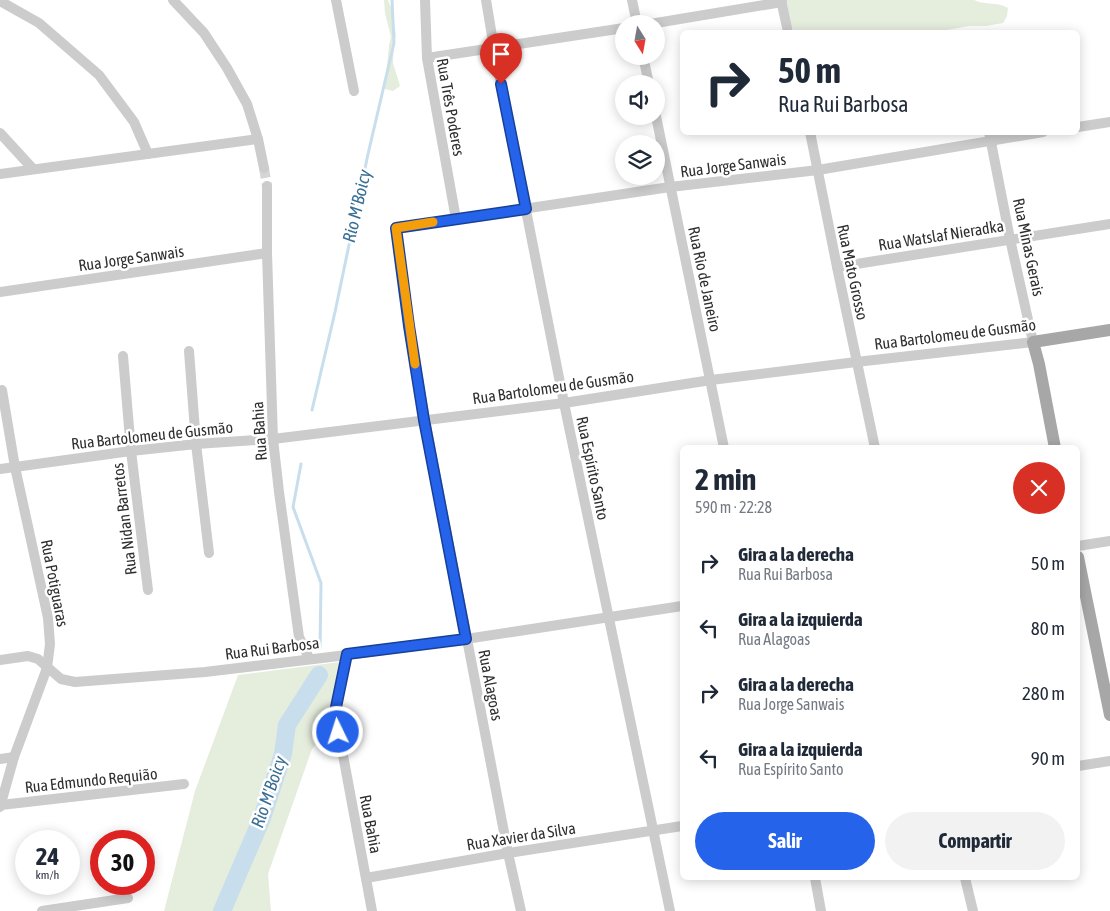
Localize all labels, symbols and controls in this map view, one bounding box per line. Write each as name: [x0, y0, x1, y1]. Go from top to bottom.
north arrow: [615, 15, 665, 65]
map controls: [615, 15, 665, 185]
pin: [480, 33, 522, 84]
icon: arrive: [487, 40, 515, 68]
icon: right: [695, 50, 760, 115]
text: 50 m: [778, 50, 841, 90]
street label: Rua Três Poderes: [434, 57, 469, 158]
button: sound: [615, 75, 665, 125]
text: Rua Rui Barbosa: [778, 91, 908, 117]
button: layers: [615, 135, 665, 185]
street label: Rua Jorge Sanwais: [679, 150, 787, 181]
water label: Rio M'Boicy: [338, 167, 375, 244]
street label: Rua Minas Gerais: [1010, 196, 1048, 298]
street label: Rua Watslaf Nieradka: [877, 216, 1005, 254]
street label: Rua Mato Grosso: [834, 223, 872, 321]
street label: Rua Rio de Janeiro: [685, 225, 725, 333]
street label: Rua Jorge Sanwais: [77, 242, 185, 275]
street label: Rua Bartolomeu de Gusmão: [873, 315, 1037, 353]
street label: Rua Bartolomeu de Gusmão: [471, 367, 635, 407]
street label: Rua Bahia: [248, 401, 270, 461]
street label: Rua Espírito Santo: [572, 415, 613, 522]
street label: Rua Bartolomeu de Gusmão: [70, 418, 234, 452]
street label: Rua Nidan Barretos: [108, 462, 140, 576]
text: 2 min: [695, 462, 756, 496]
button: close: [1013, 462, 1065, 514]
text: 590 m · 22:28: [695, 498, 772, 516]
street label: Rua Potiguaras: [37, 538, 72, 629]
text: Gira a la derecha: [738, 543, 854, 565]
icon: right: [695, 549, 723, 577]
text: 50 m: [1031, 552, 1065, 574]
text: Rua Rui Barbosa: [738, 565, 833, 583]
text: Gira a la izquierda: [738, 608, 863, 630]
icon: left: [695, 614, 723, 642]
text: 80 m: [1031, 617, 1065, 639]
text: Rua Alagoas: [738, 630, 810, 648]
street label: Rua Rui Barbosa: [224, 633, 320, 663]
street label: Rua Alagoas: [474, 648, 507, 723]
text: Gira a la derecha: [738, 673, 854, 695]
icon: right: [695, 679, 723, 707]
text: 280 m: [1022, 682, 1065, 704]
text: Rua Jorge Sanwais: [738, 695, 844, 713]
position arrow: [311, 705, 363, 757]
text: Gira a la izquierda: [738, 738, 863, 760]
icon: left: [695, 744, 723, 772]
text: 90 m: [1031, 747, 1065, 769]
water label: Rio M'Boicy: [247, 753, 291, 830]
text: Rua Espírito Santo: [738, 760, 844, 778]
street label: Rua Edmundo Requião: [24, 764, 158, 797]
street label: Rua Bahia: [357, 793, 385, 855]
button: Salir: [695, 812, 875, 870]
button: Compartir: [885, 812, 1065, 870]
street label: Rua Xavier da Silva: [465, 819, 577, 853]
speed limit sign: 30: [90, 830, 155, 895]
text: 24: [36, 842, 59, 870]
text: km/h: [36, 868, 59, 882]

